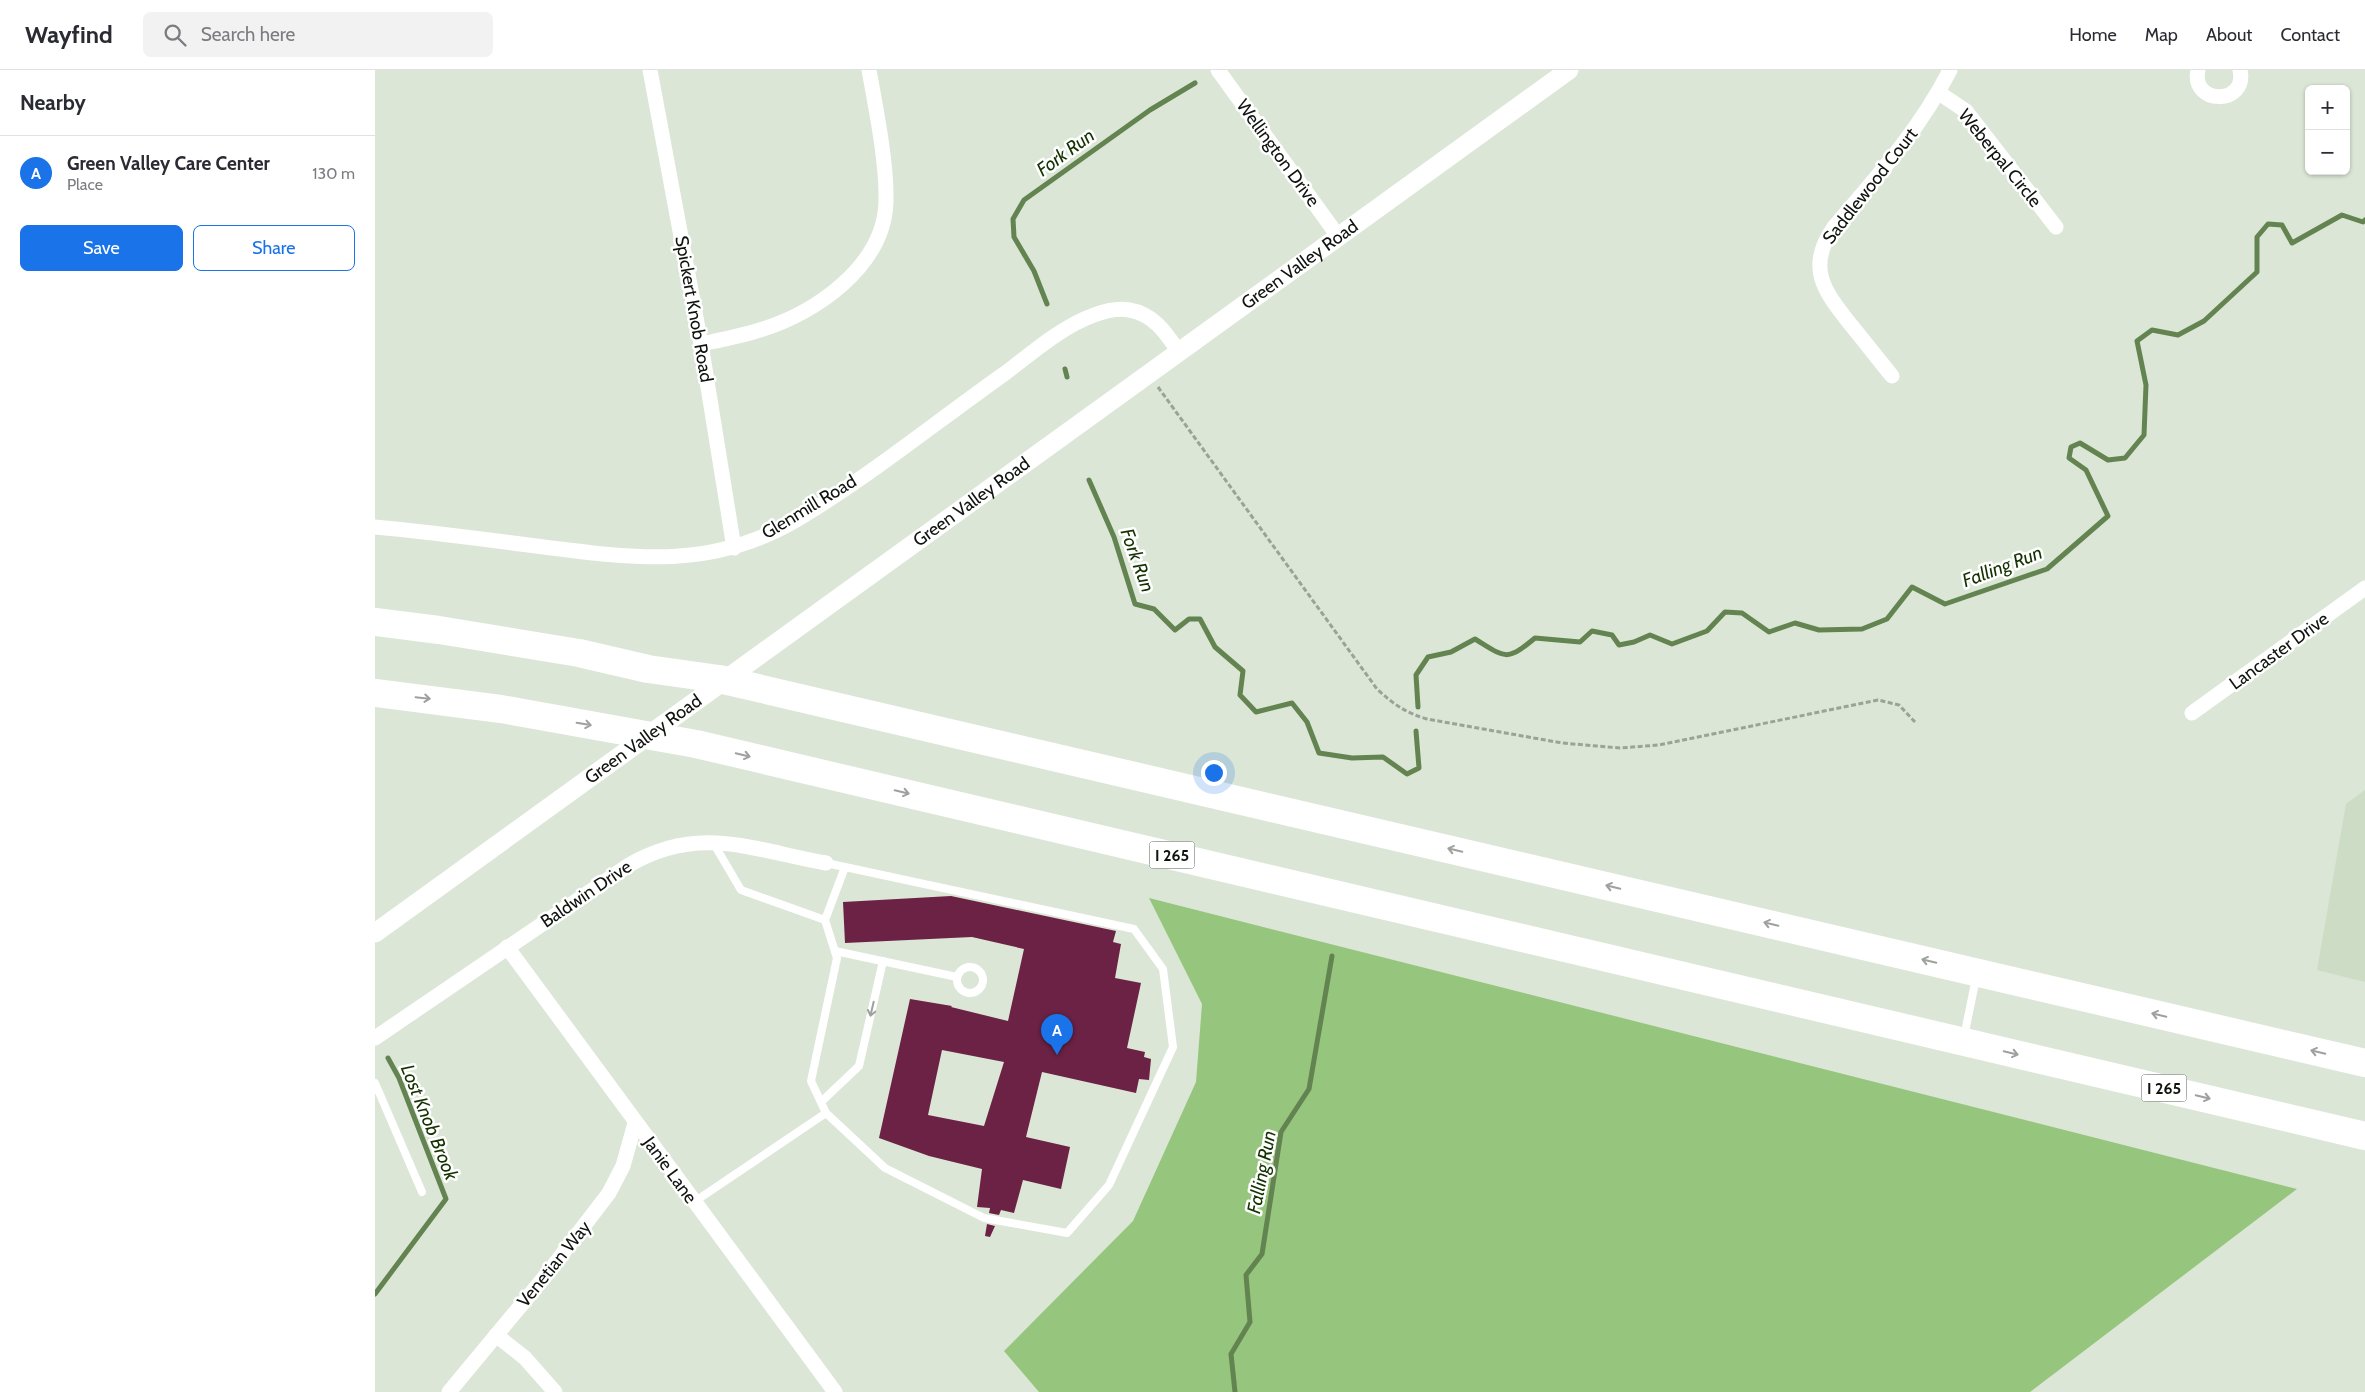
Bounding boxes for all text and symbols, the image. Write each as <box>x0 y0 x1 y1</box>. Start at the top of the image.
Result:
search box <box>143 12 493 57</box>
text: Wayfind <box>25 20 113 49</box>
icon: search <box>161 21 189 49</box>
text: Search here <box>201 23 295 46</box>
text: Home <box>2069 24 2117 46</box>
text: Map <box>2145 24 2178 46</box>
text: About <box>2206 24 2252 46</box>
text: Contact <box>2280 24 2340 46</box>
map controls <box>2305 85 2350 175</box>
button: + <box>2305 85 2350 130</box>
text: Nearby <box>20 90 86 115</box>
street label: Wellington Drive <box>1232 95 1324 211</box>
street label: Weberpal Circle <box>1954 104 2046 212</box>
water label: Fork Run <box>1032 124 1099 181</box>
street label: Saddlewood Court <box>1818 124 1922 248</box>
button: − <box>2305 130 2350 175</box>
text: Green Valley Care Center <box>67 152 270 175</box>
text: A <box>31 164 41 183</box>
text: 130 m <box>312 164 355 183</box>
text: Place <box>67 175 103 194</box>
street label: Green Valley Road <box>1237 215 1362 314</box>
button: Save <box>20 225 183 271</box>
button: Share <box>193 225 355 271</box>
street label: Spickert Knob Road <box>670 234 718 384</box>
street label: Green Valley Road <box>909 452 1034 551</box>
street label: Glenmill Road <box>758 470 860 544</box>
water label: Fork Run <box>1115 525 1160 595</box>
water label: Falling Run <box>1959 541 2045 592</box>
street label: Lancaster Drive <box>2225 608 2333 694</box>
street label: Green Valley Road <box>581 690 706 789</box>
one-way arrow <box>415 693 431 703</box>
one-way arrow <box>575 720 591 729</box>
one-way arrow <box>735 751 751 760</box>
your location <box>1201 760 1227 786</box>
one-way arrow <box>893 788 909 797</box>
road number: I 265 <box>1149 842 1195 868</box>
one-way arrow <box>1447 845 1463 854</box>
street label: Baldwin Drive <box>536 856 636 932</box>
one-way arrow <box>1605 882 1621 891</box>
one-way arrow <box>1764 919 1780 928</box>
one-way arrow <box>1922 956 1938 965</box>
one-way arrow <box>867 1000 876 1016</box>
one-way arrow <box>2152 1010 2168 1019</box>
pin: A <box>1041 1014 1073 1055</box>
one-way arrow <box>2310 1047 2326 1056</box>
one-way arrow <box>2002 1049 2018 1058</box>
water label: Lost Knob Brook <box>396 1061 464 1184</box>
road number: I 265 <box>2141 1074 2187 1102</box>
one-way arrow <box>2195 1093 2211 1102</box>
water label: Falling Run <box>1242 1129 1281 1215</box>
street label: Janie Lane <box>638 1132 702 1208</box>
street label: Venetian Way <box>513 1216 595 1312</box>

